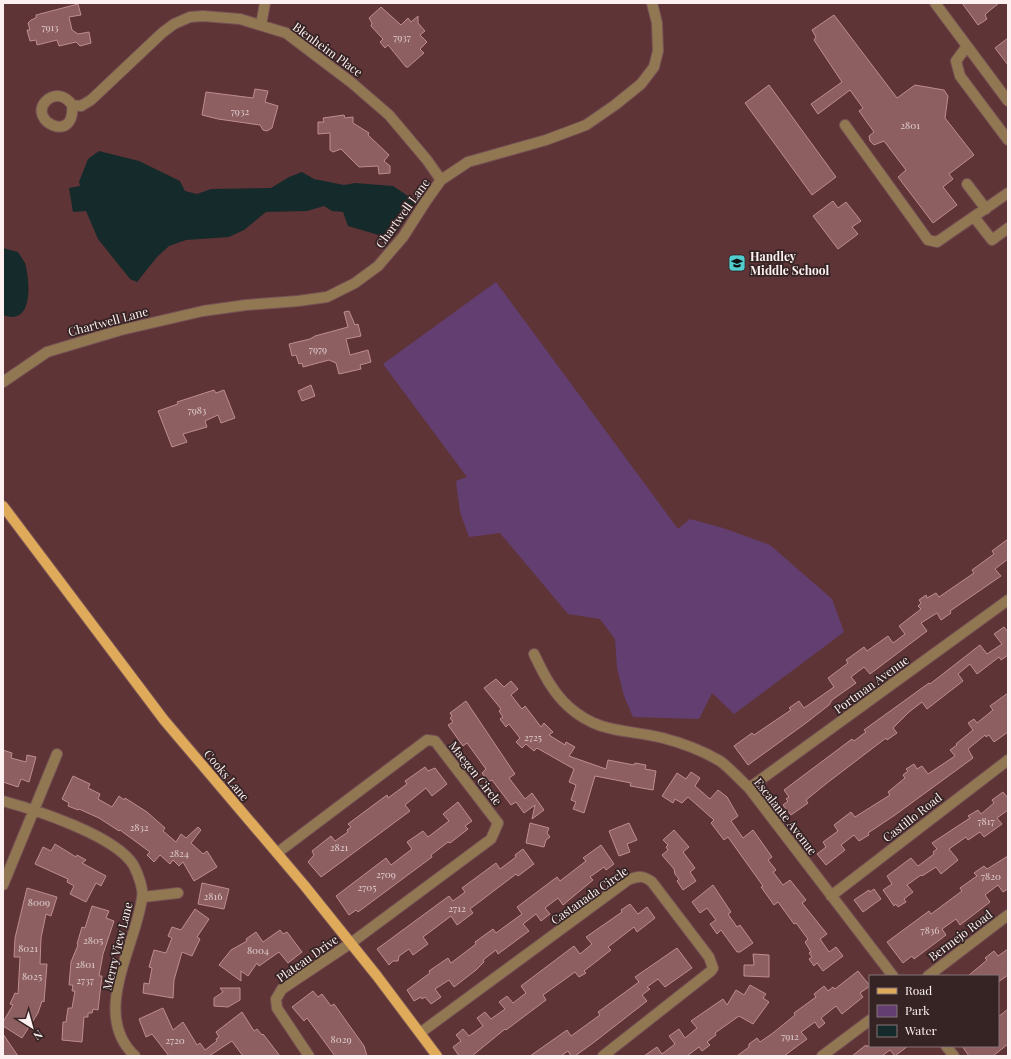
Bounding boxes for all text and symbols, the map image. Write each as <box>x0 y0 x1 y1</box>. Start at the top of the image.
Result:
street label: Blenheim Place <box>290 18 366 80</box>
house number: 7913 <box>41 20 59 34</box>
house number: 7937 <box>393 30 411 44</box>
house number: 7932 <box>231 104 249 118</box>
house number: 2801 <box>900 118 920 132</box>
street label: Chartwell Lane <box>371 175 433 251</box>
place label: Handley Middle School <box>750 248 829 278</box>
school or university icon: Handley Middle School <box>727 253 747 273</box>
street label: Chartwell Lane <box>66 303 150 339</box>
house number: 7979 <box>309 342 327 356</box>
house number: 7983 <box>188 403 207 417</box>
street label: Portman Avenue <box>830 651 912 717</box>
house number: 2725 <box>524 730 542 744</box>
street label: Maegen Circle <box>446 738 506 808</box>
street label: Cooks Lane <box>201 746 253 804</box>
street label: Escalante Avenue <box>751 774 821 858</box>
street label: Castillo Road <box>879 789 945 845</box>
house number: 7817 <box>977 814 995 828</box>
house number: 2832 <box>129 820 149 834</box>
house number: 2821 <box>330 840 349 854</box>
house number: 2824 <box>169 846 189 860</box>
street label: Castanada Circle <box>547 862 631 928</box>
house number: 2709 <box>376 867 396 881</box>
house number: 7820 <box>981 869 1001 883</box>
house number: 2705 <box>358 880 377 894</box>
house number: 2816 <box>204 889 222 903</box>
house number: 8009 <box>28 895 50 909</box>
street label: Merry View Lane <box>98 900 136 992</box>
house number: 2712 <box>448 901 466 915</box>
street label: Bermejo Road <box>925 906 995 964</box>
house number: 7836 <box>921 923 939 937</box>
street label: Plateau Drive <box>273 931 341 985</box>
house number: 2805 <box>83 933 103 947</box>
house number: 8021 <box>18 941 38 955</box>
house number: 8004 <box>247 943 269 957</box>
house number: 2801 <box>75 957 95 971</box>
house number: 8025 <box>22 969 42 983</box>
house number: 2737 <box>76 973 94 987</box>
legend <box>869 975 999 1047</box>
text: Road <box>905 982 932 998</box>
text: Park <box>905 1002 930 1018</box>
north arrow <box>12 1007 52 1047</box>
text: Water <box>904 1022 938 1038</box>
text: N <box>31 1027 46 1044</box>
house number: 7912 <box>781 1029 799 1043</box>
house number: 8029 <box>330 1032 352 1046</box>
house number: 2720 <box>165 1033 185 1047</box>

